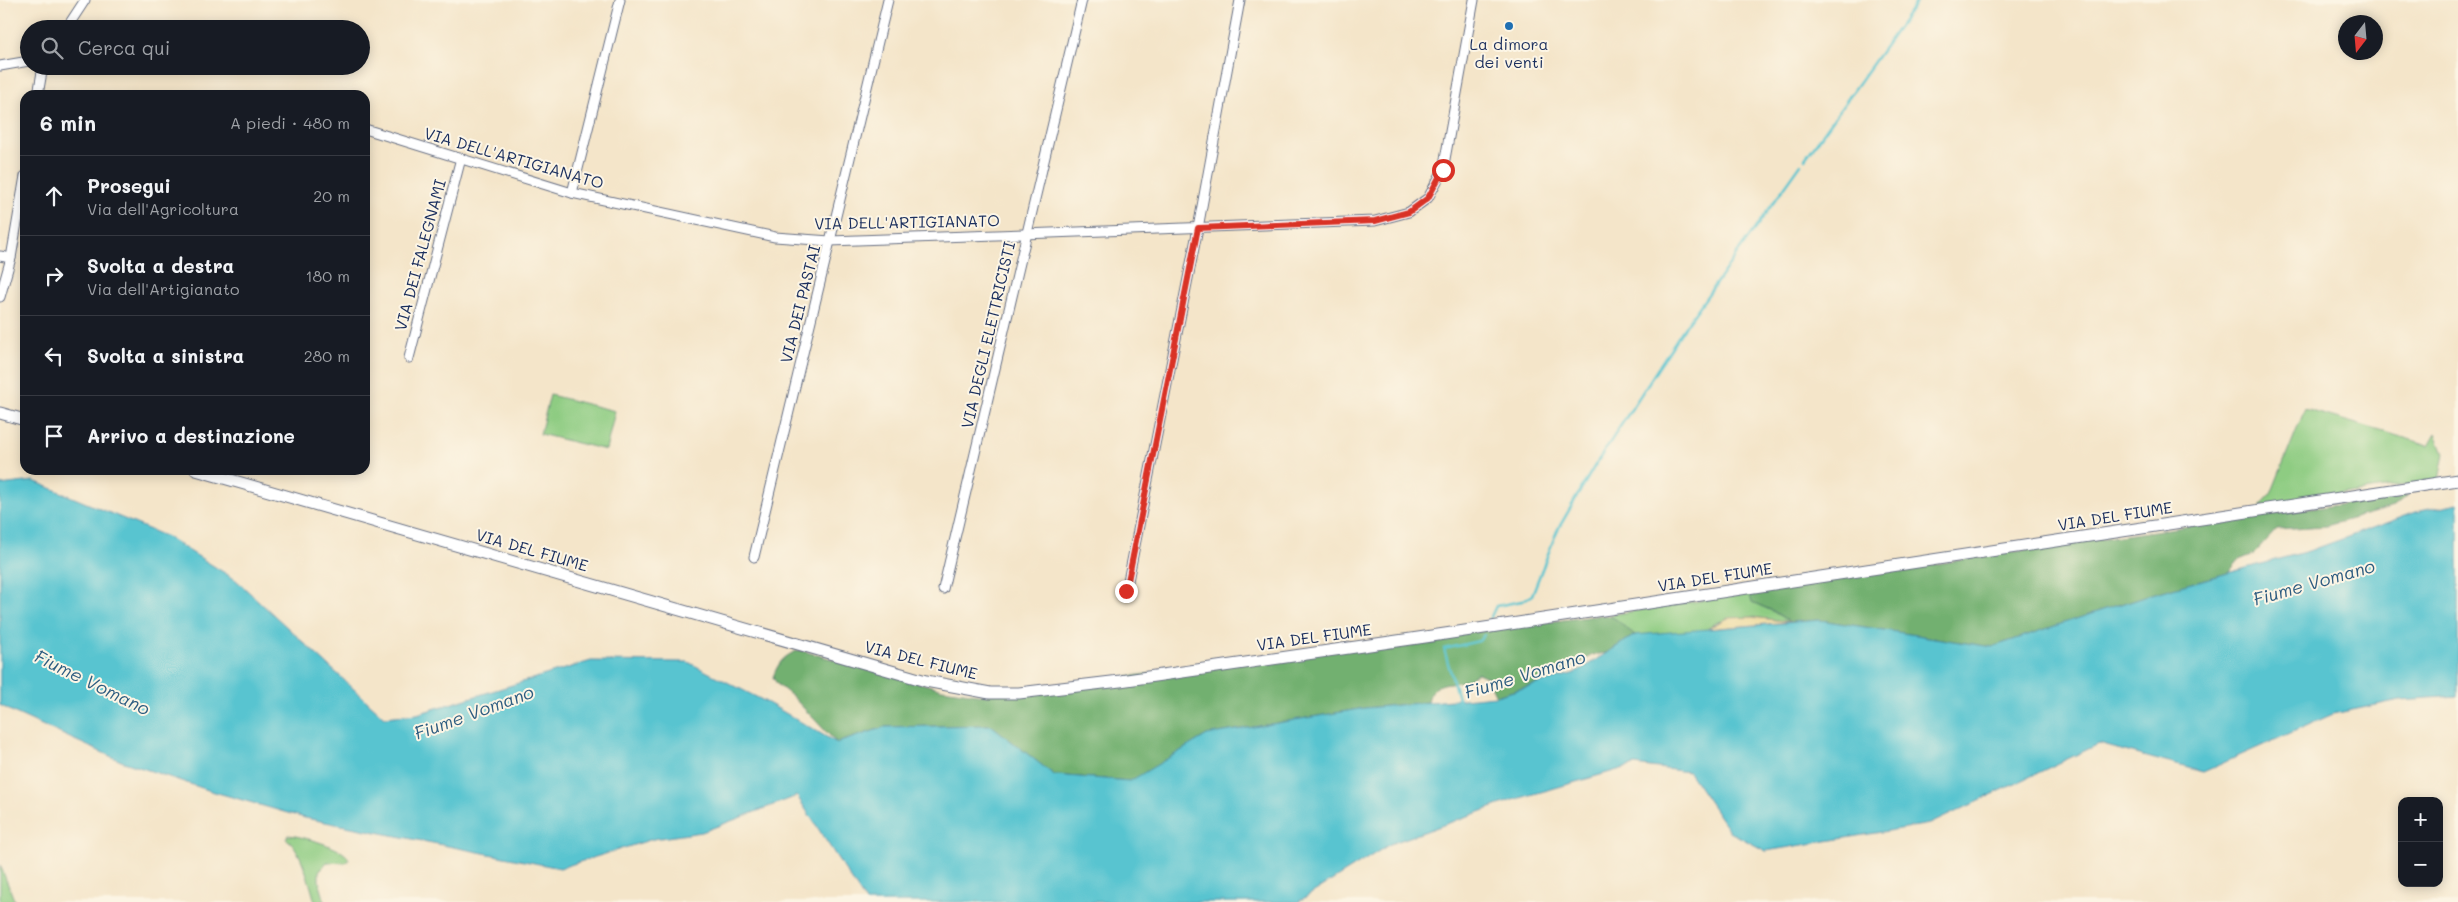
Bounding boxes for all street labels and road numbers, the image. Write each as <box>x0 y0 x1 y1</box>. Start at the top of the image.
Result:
street label: VIA DELL'ARTIGIANATO <box>422 122 606 193</box>
street label: VIA DEI FALEGNAMI <box>389 177 450 333</box>
street label: VIA DELL'ARTIGIANATO <box>814 209 1000 234</box>
street label: VIA DEGLI ELETTRICISTI <box>956 239 1019 430</box>
street label: VIA DEI PASTAI <box>775 242 824 365</box>
street label: VIA DEL FIUME <box>2056 496 2174 535</box>
street label: VIA DEL FIUME <box>474 523 591 576</box>
street label: VIA DEL FIUME <box>1656 557 1774 596</box>
street label: VIA DEL FIUME <box>1255 618 1373 655</box>
street label: VIA DEL FIUME <box>862 635 980 684</box>

